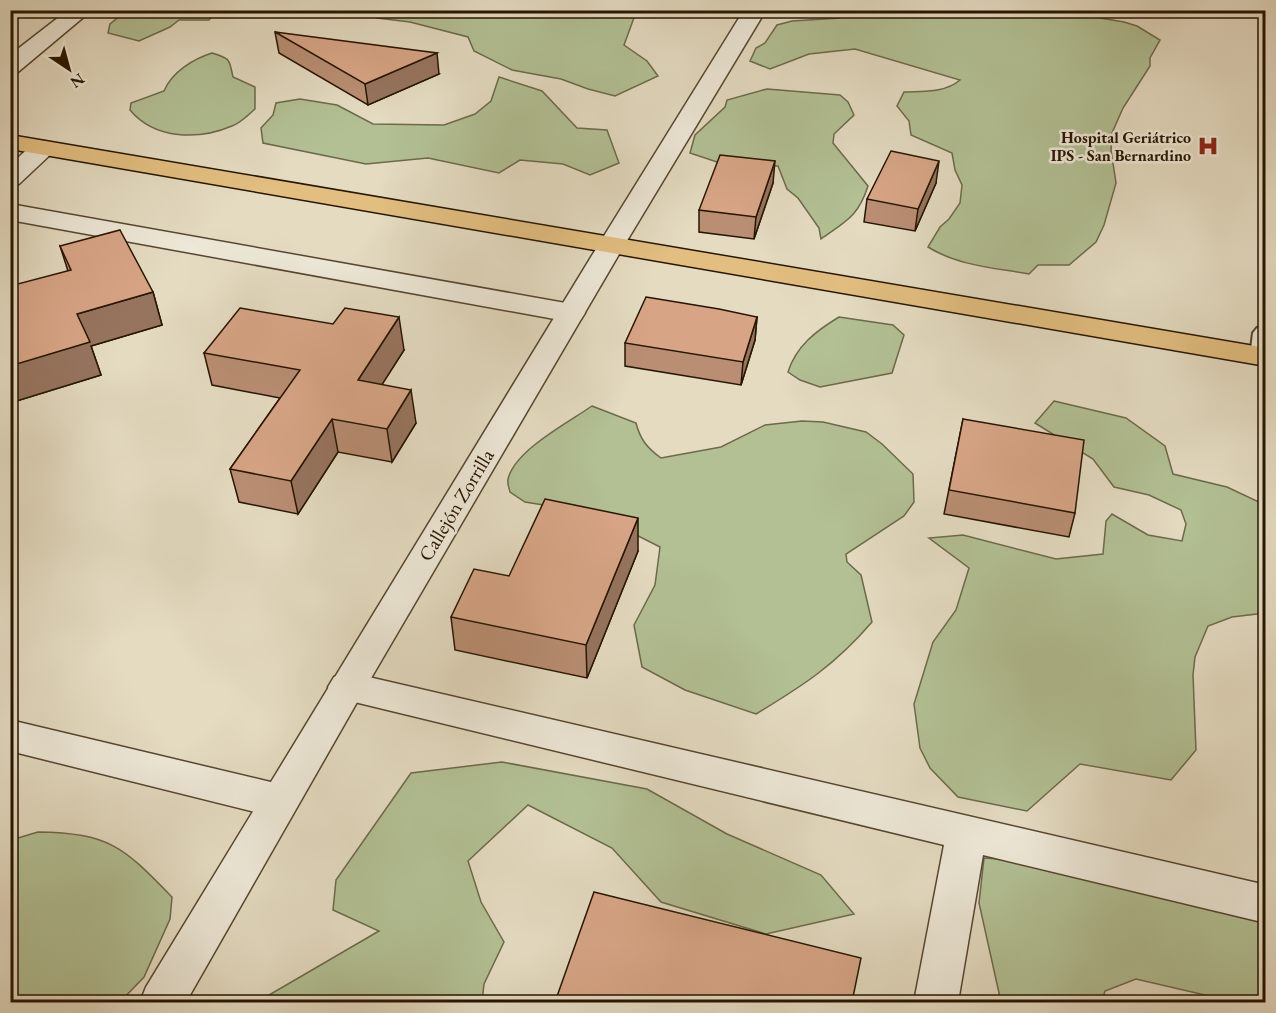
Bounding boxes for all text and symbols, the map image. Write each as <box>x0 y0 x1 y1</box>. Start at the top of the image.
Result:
north arrow <box>39 39 99 99</box>
text: N <box>66 68 89 93</box>
place label: Hospital Geriátrico IPS - San Bernardino <box>1051 127 1191 166</box>
hospital icon: Hospital Geriátrico IPS - San Bernardino <box>1196 134 1220 158</box>
street label: Callejón Zorrilla <box>412 444 500 566</box>

